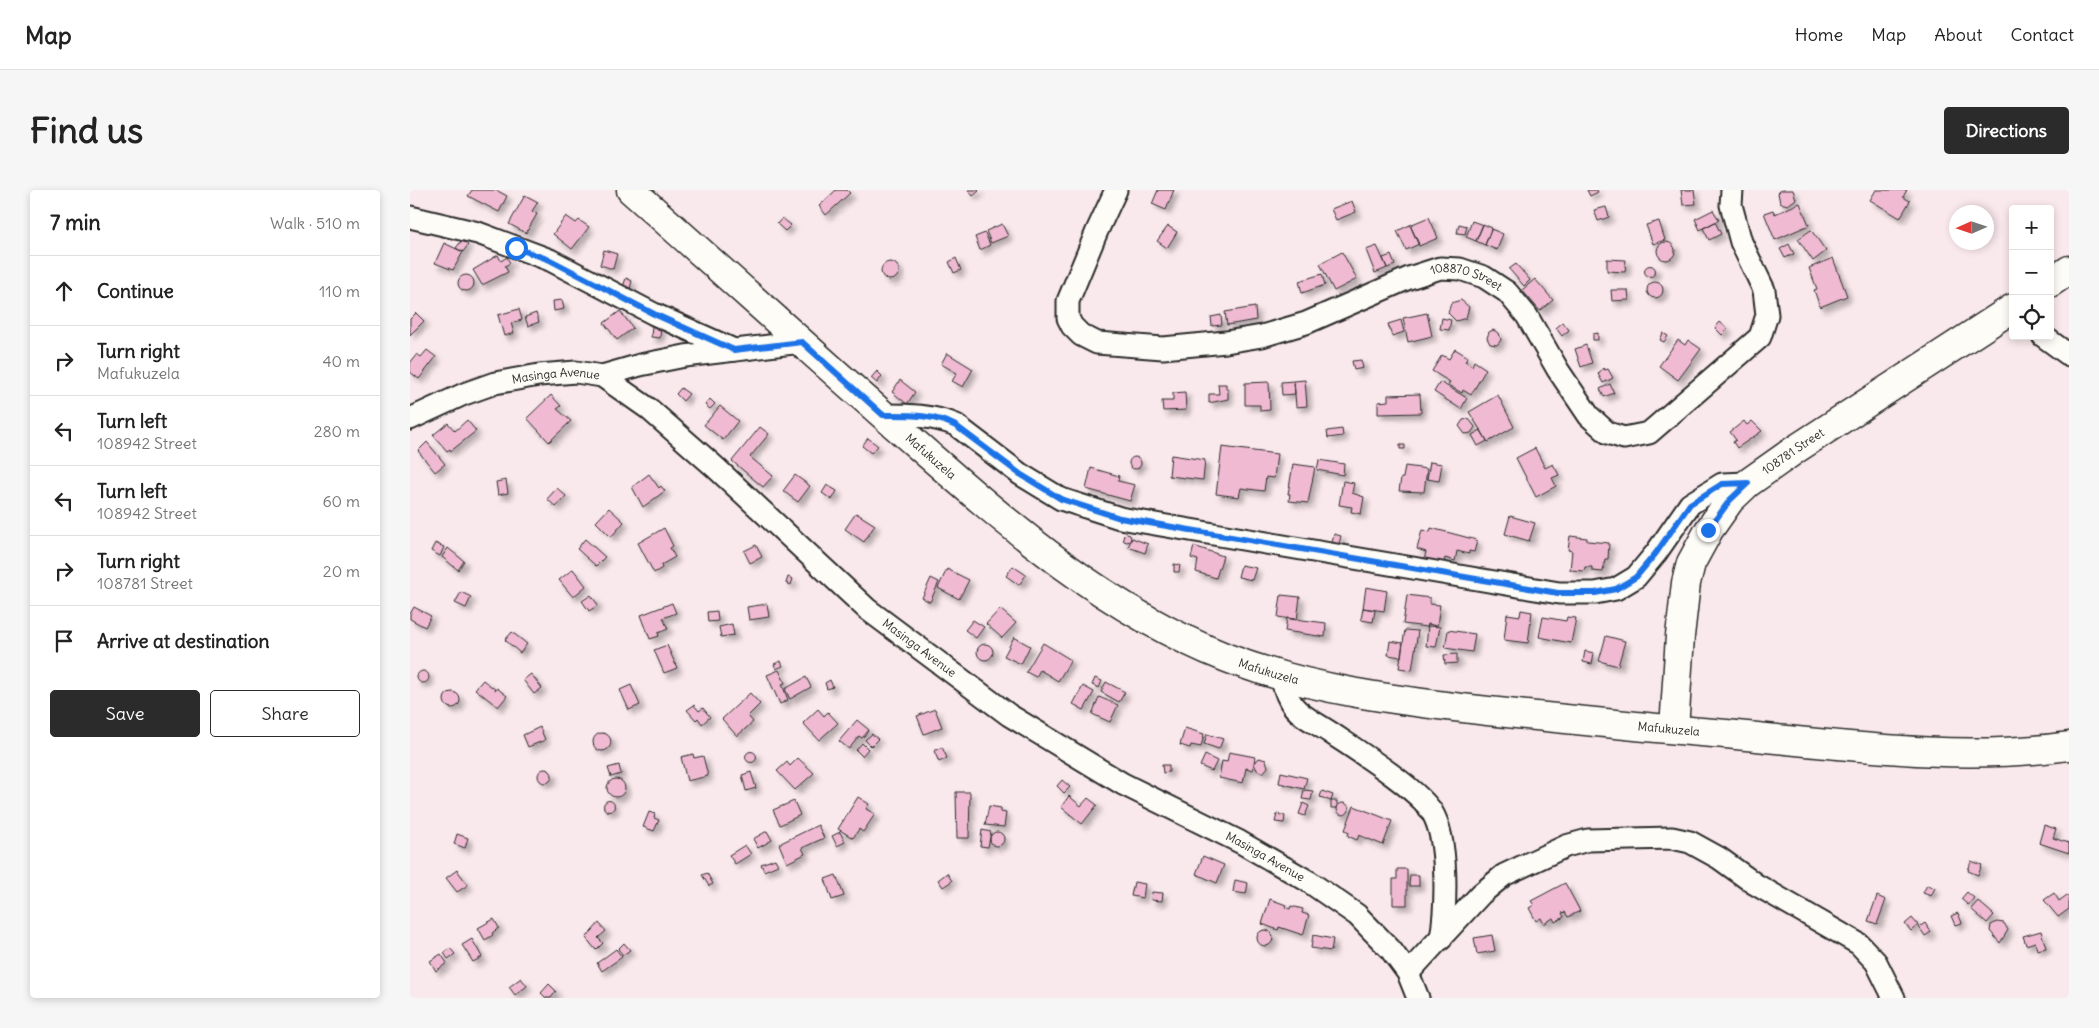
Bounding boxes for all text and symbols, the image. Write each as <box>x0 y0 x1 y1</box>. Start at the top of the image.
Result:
text: Map <box>25 20 72 50</box>
text: Home <box>1795 23 1843 46</box>
text: Map <box>1871 23 1906 46</box>
text: About <box>1934 23 1982 46</box>
text: Contact <box>2010 23 2074 46</box>
button: Directions <box>1944 107 2069 154</box>
text: Find us <box>30 108 143 152</box>
north arrow <box>1949 205 1994 250</box>
map controls <box>2009 205 2054 340</box>
button: + <box>2009 205 2054 250</box>
text: 7 min <box>50 209 101 236</box>
text: Walk · 510 m <box>270 213 360 233</box>
route start <box>505 237 528 260</box>
button: − <box>2009 250 2054 295</box>
street label: 108870 Street <box>1428 260 1505 294</box>
icon: ahead <box>50 277 78 305</box>
text: Continue <box>97 279 174 303</box>
text: 110 m <box>319 281 360 301</box>
button: locate <box>2009 295 2054 340</box>
text: Turn right <box>97 339 180 363</box>
icon: right <box>50 347 78 375</box>
text: 40 m <box>322 351 360 371</box>
text: Mafukuzela <box>97 363 180 383</box>
street label: Masinga Avenue <box>511 364 601 387</box>
text: Turn left <box>97 409 167 433</box>
icon: left <box>50 417 78 445</box>
text: 280 m <box>314 421 360 441</box>
street label: 108781 Street <box>1759 425 1827 478</box>
street label: Mafukuzela <box>903 430 959 482</box>
text: 108942 Street <box>97 433 197 453</box>
text: Turn left <box>97 479 167 503</box>
icon: left <box>50 487 78 515</box>
text: 60 m <box>322 491 360 511</box>
text: 108942 Street <box>97 503 197 523</box>
route end <box>1697 519 1720 542</box>
text: Turn right <box>97 549 180 573</box>
icon: right <box>50 557 78 585</box>
text: 20 m <box>323 561 360 581</box>
text: 108781 Street <box>97 573 193 593</box>
street label: Masinga Avenue <box>880 615 959 680</box>
icon: arrive <box>50 627 78 655</box>
text: Arrive at destination <box>97 629 270 653</box>
street label: Mafukuzela <box>1237 655 1300 687</box>
button: Save <box>50 690 200 737</box>
button: Share <box>210 690 360 737</box>
street label: Mafukuzela <box>1637 718 1700 739</box>
street label: Masinga Avenue <box>1223 828 1308 885</box>

